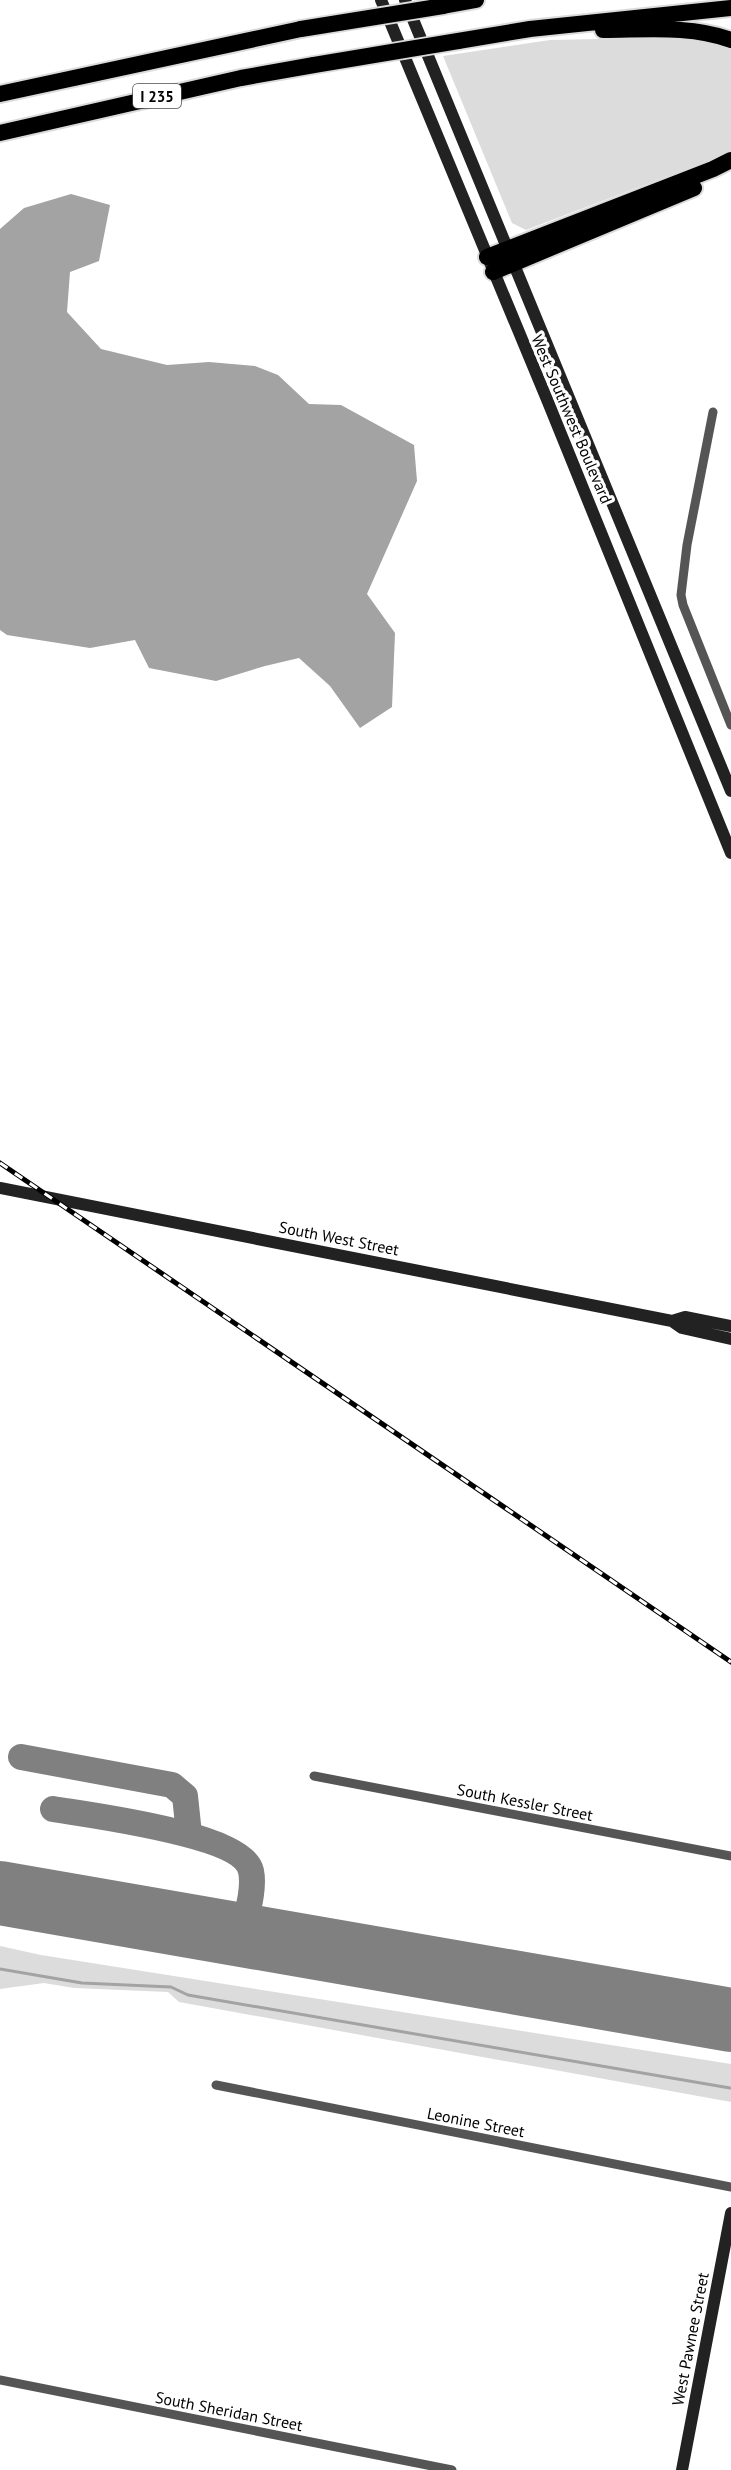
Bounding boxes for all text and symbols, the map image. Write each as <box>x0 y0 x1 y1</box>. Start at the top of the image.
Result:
road number: I 235 <box>133 84 181 108</box>
street label: West Southwest Boulevard <box>527 331 617 507</box>
street label: South West Street <box>277 1217 401 1260</box>
street label: South Kessler Street <box>455 1779 595 1825</box>
street label: Leonine Street <box>426 2103 527 2141</box>
street label: West Pawnee Street <box>667 2270 713 2407</box>
street label: South Sheridan Street <box>154 2387 305 2435</box>

